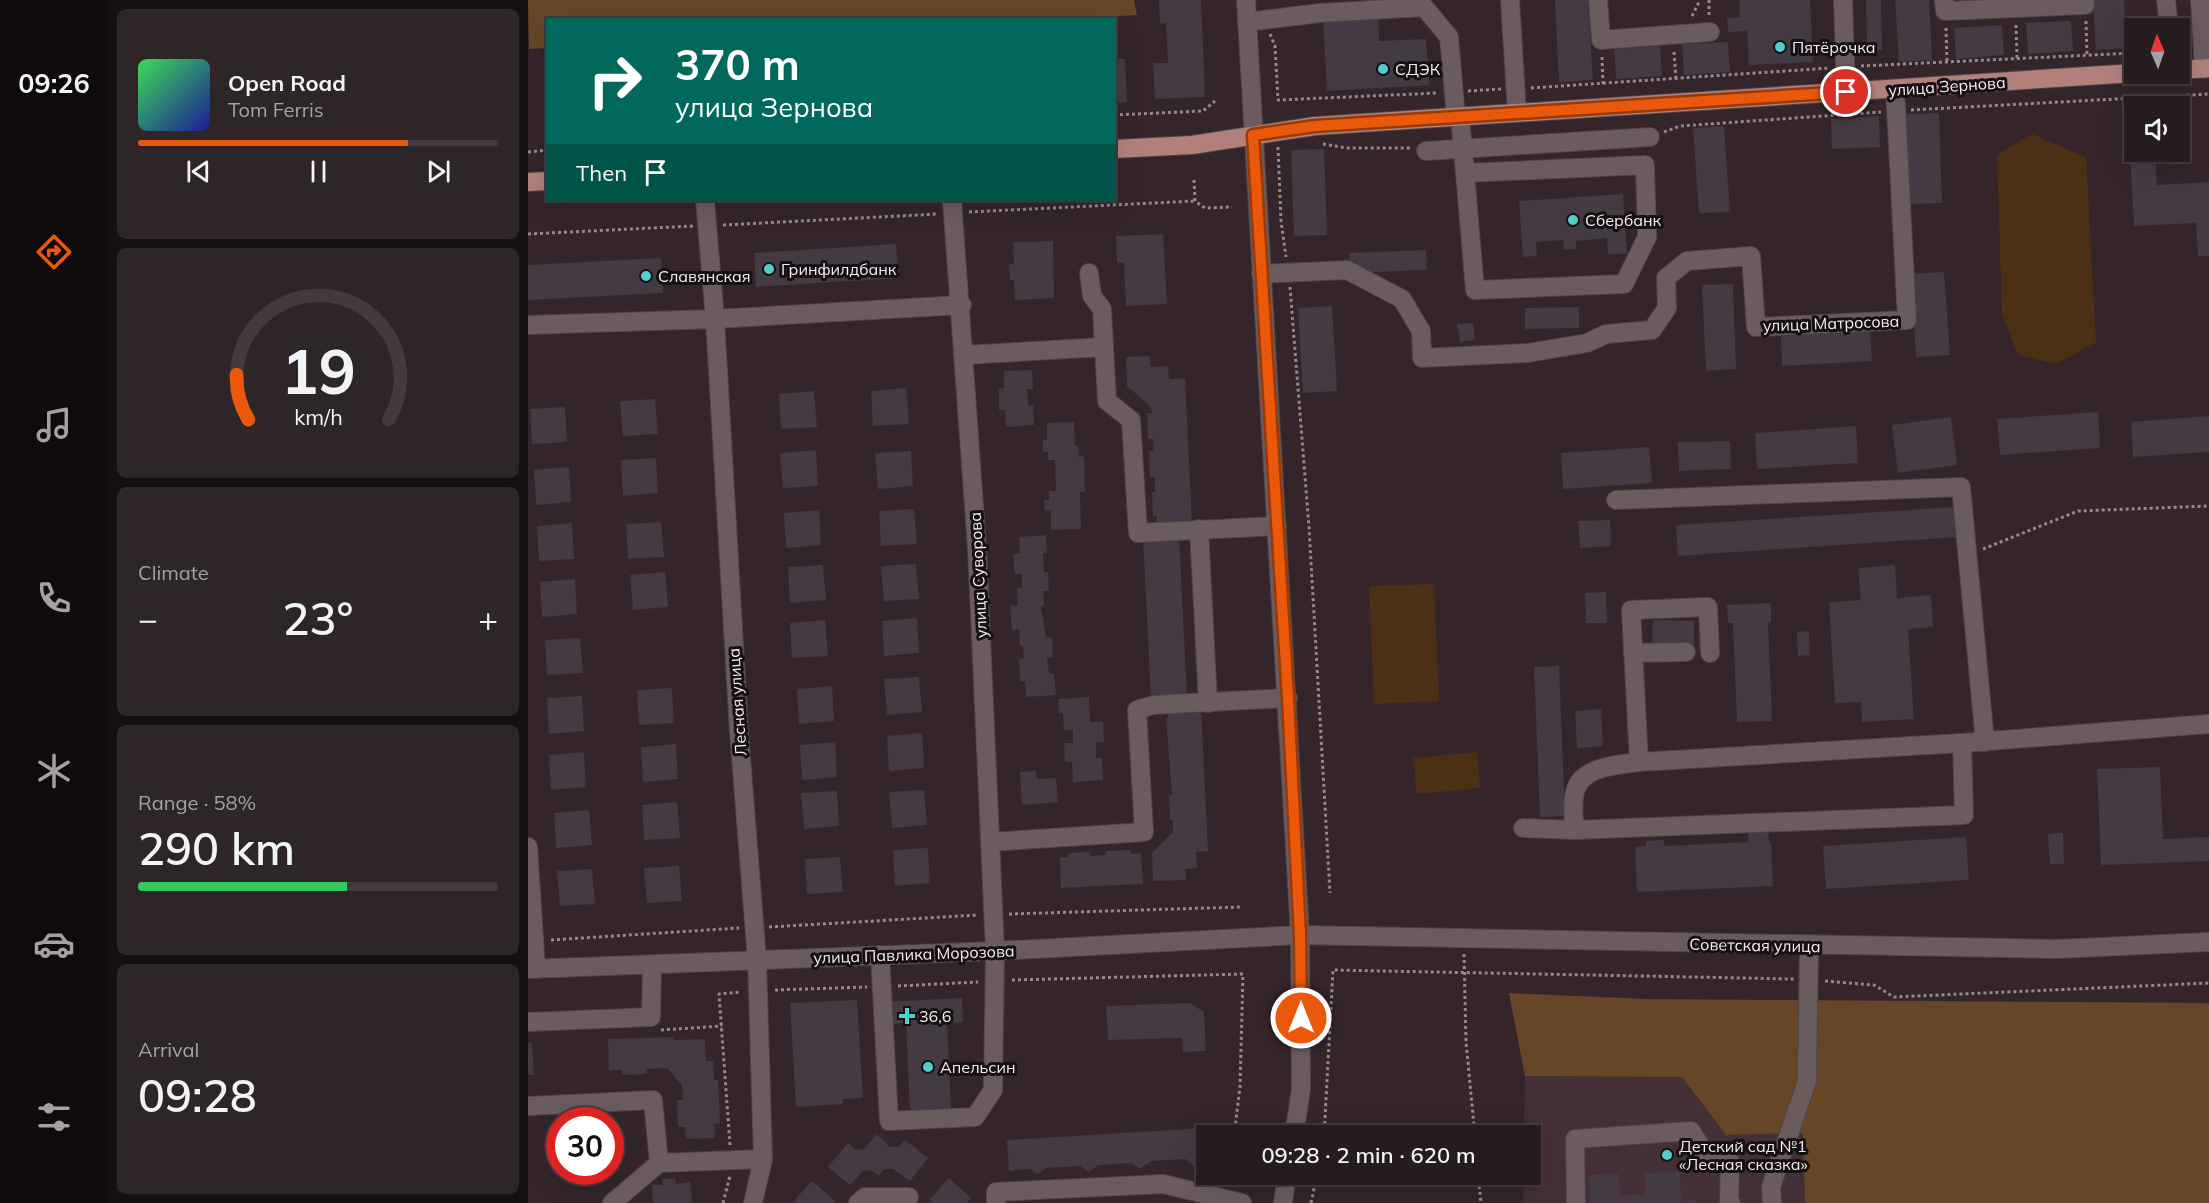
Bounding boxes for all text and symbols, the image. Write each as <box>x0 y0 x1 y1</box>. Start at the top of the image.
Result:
north arrow <box>2124 18 2190 84</box>
map controls <box>2124 18 2190 162</box>
place label: Пятёрочка <box>1792 37 1876 57</box>
text: 370 m <box>675 38 800 91</box>
marker: Пятёрочка <box>1773 40 1787 54</box>
icon: right <box>576 42 654 120</box>
place label: СДЭК <box>1395 59 1441 79</box>
marker: СДЭК <box>1376 62 1390 76</box>
text: 09:26 <box>18 66 90 100</box>
pin <box>1820 66 1871 117</box>
text: Open Road <box>228 69 346 97</box>
street label: улица Зернова <box>1888 72 2006 100</box>
icon: arrive <box>1829 75 1862 108</box>
text: улица Зернова <box>675 90 873 124</box>
button: sound <box>2124 96 2190 162</box>
text: Tom Ferris <box>228 97 324 122</box>
icon: previous <box>182 155 215 188</box>
icon: pause <box>302 155 335 188</box>
icon: next <box>422 155 455 188</box>
icon: arrive <box>639 156 672 189</box>
text: Then <box>576 159 627 187</box>
place label: Сбербанк <box>1585 210 1662 230</box>
marker: Сбербанк <box>1566 213 1580 227</box>
icon: directions <box>33 231 75 273</box>
place label: Гринфилдбанк <box>781 259 897 279</box>
marker: Гринфилдбанк <box>762 262 776 276</box>
place label: Славянская <box>658 266 751 286</box>
marker: Славянская <box>639 269 653 283</box>
street label: улица Матросова <box>1762 311 1900 335</box>
text: 19 <box>281 331 355 410</box>
text: km/h <box>294 403 342 430</box>
icon: music <box>33 404 75 446</box>
street label: улица Суворова <box>965 512 991 638</box>
text: Climate <box>138 560 209 585</box>
icon: phone <box>33 577 75 619</box>
text: 23° <box>283 590 353 646</box>
text: − <box>138 598 158 639</box>
text: + <box>478 598 498 639</box>
street label: Лесная улица <box>723 647 751 757</box>
icon: climate <box>33 750 75 792</box>
text: Range · 58% <box>138 790 256 815</box>
text: 290 km <box>138 820 295 876</box>
icon: car <box>33 923 75 965</box>
street label: Советская улица <box>1689 934 1821 956</box>
street label: улица Павлика Морозова <box>813 940 1015 968</box>
position arrow <box>1269 986 1333 1050</box>
place label: 36,6 <box>919 1006 951 1026</box>
marker: 36,6 <box>900 1009 914 1023</box>
text: Arrival <box>138 1037 199 1062</box>
place label: Апельсин <box>940 1057 1016 1077</box>
marker: Апельсин <box>921 1060 935 1074</box>
text: 09:28 <box>138 1067 257 1123</box>
icon: filters <box>33 1096 75 1138</box>
speed limit sign: 30 <box>546 1107 624 1185</box>
place label: Детский сад №1 «Лесная сказка» <box>1679 1136 1808 1174</box>
text: 09:28 · 2 min · 620 m <box>1261 1141 1476 1169</box>
marker: Детский сад №1 «Лесная сказка» <box>1660 1148 1674 1162</box>

